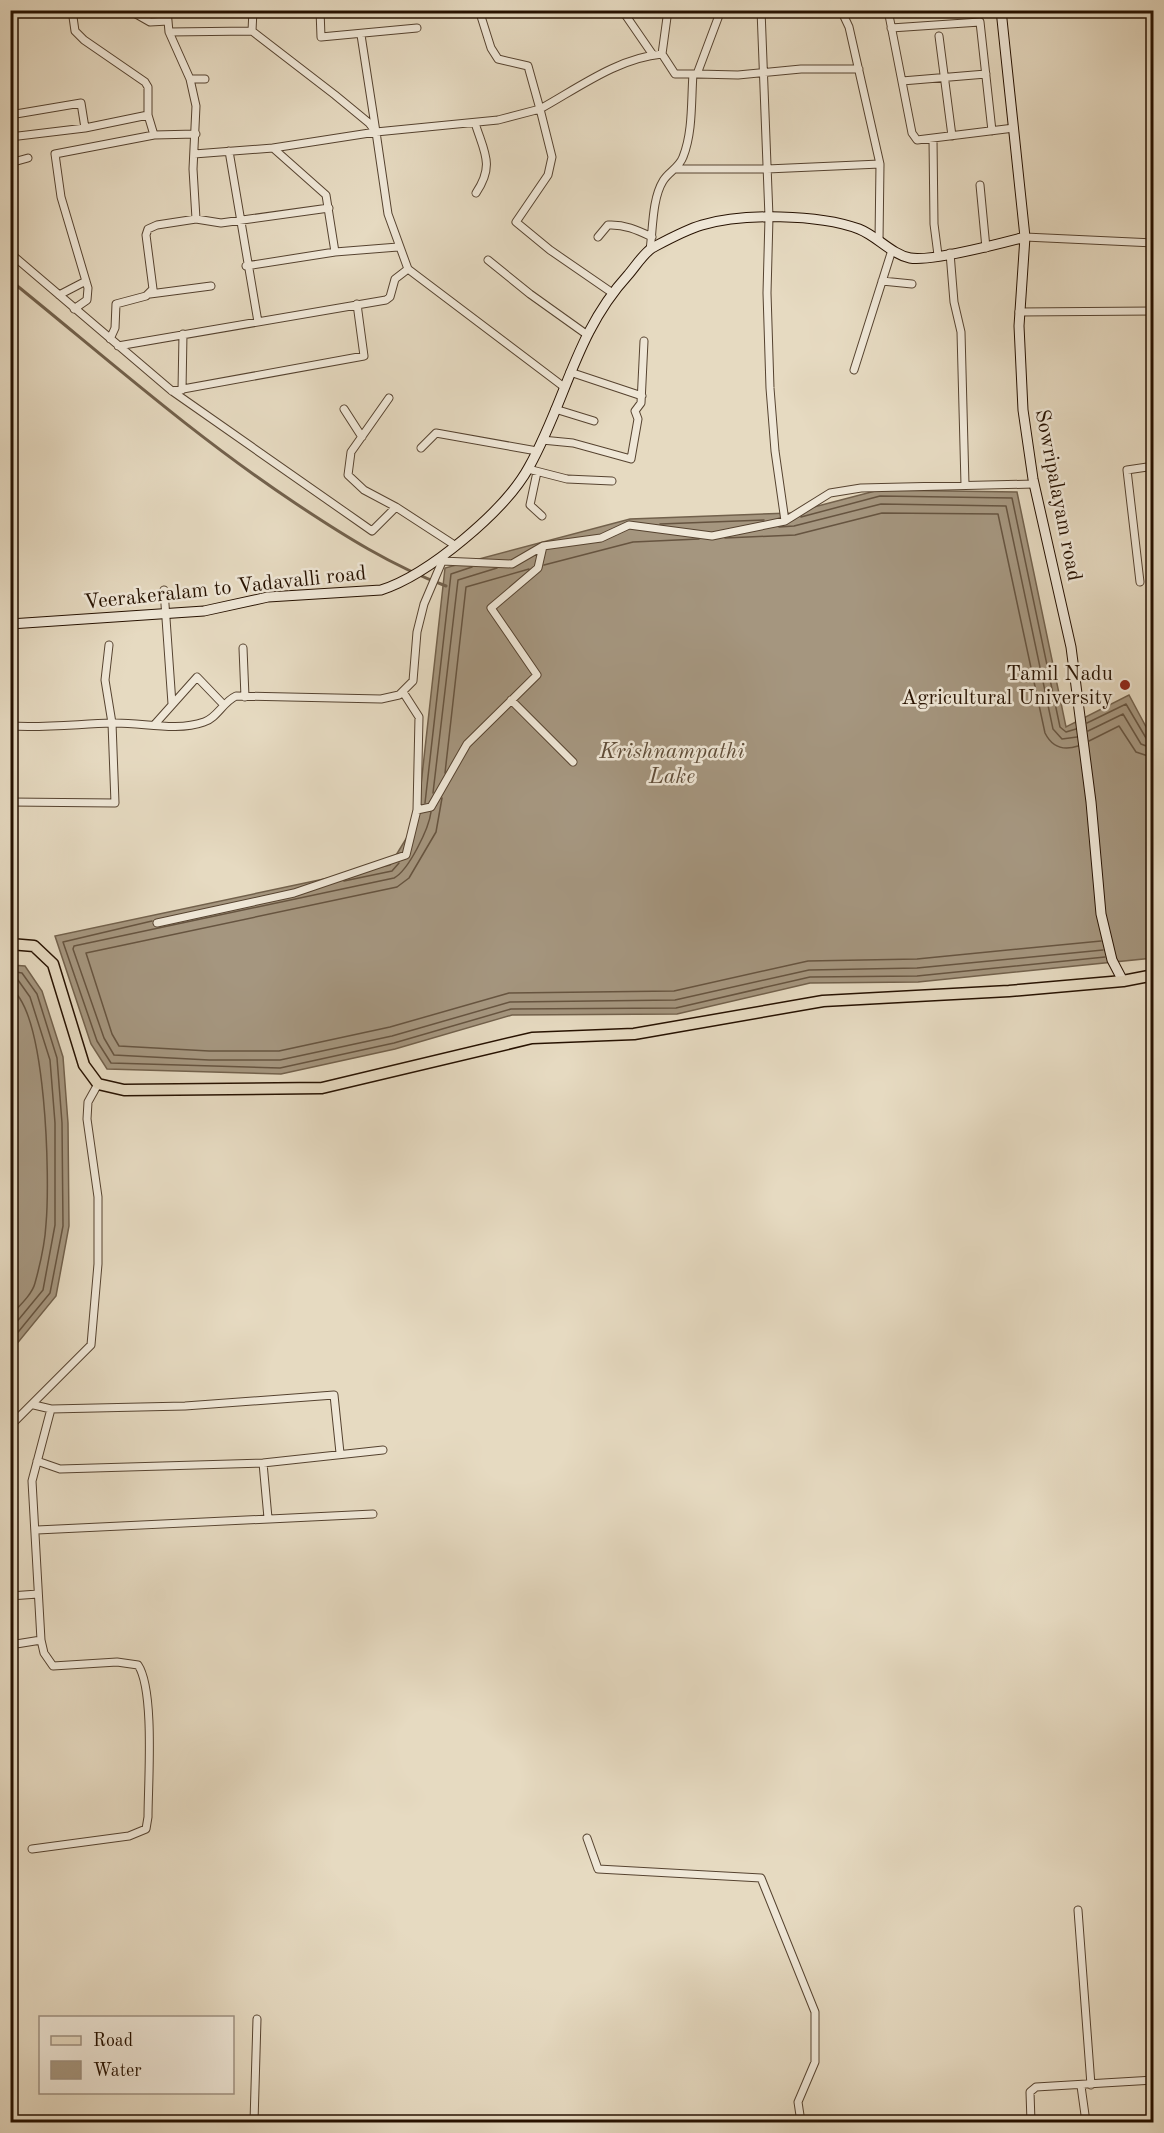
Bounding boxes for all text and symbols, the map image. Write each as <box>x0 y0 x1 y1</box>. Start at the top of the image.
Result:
street label: Sowripalayam road <box>1031 408 1084 583</box>
street label: Veerakeralam to Vadavalli road <box>83 563 367 614</box>
place label: Tamil Nadu Agricultural University <box>901 664 1113 709</box>
marker: Tamil Nadu Agricultural University <box>1118 678 1132 692</box>
water label: Krishnampathi Lake <box>598 741 745 788</box>
legend <box>39 2016 234 2094</box>
text: Road <box>93 2032 133 2050</box>
text: Water <box>93 2062 142 2080</box>

